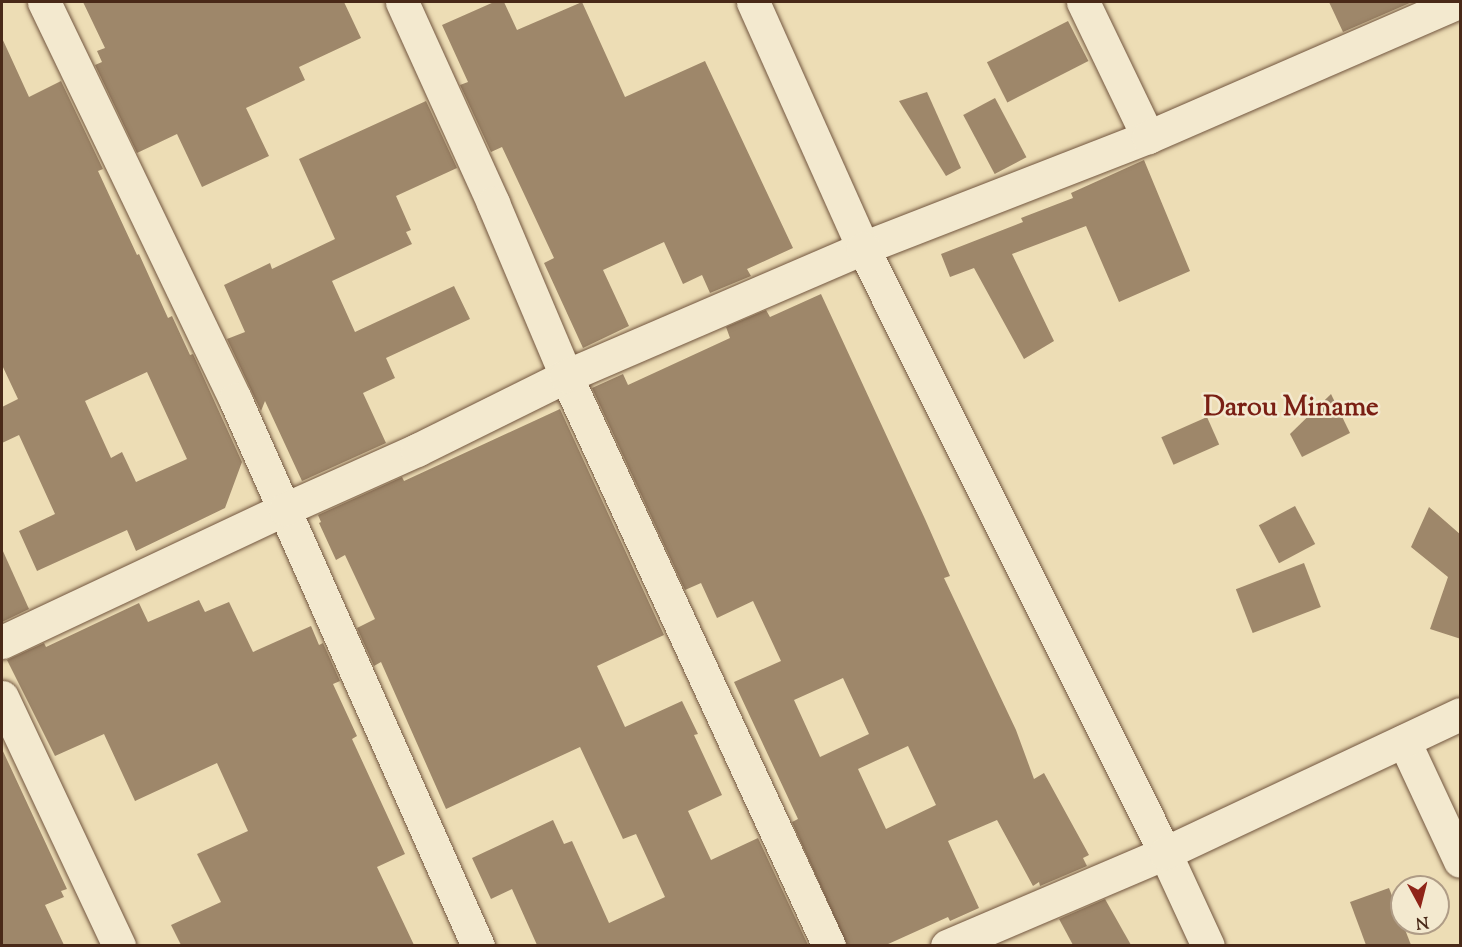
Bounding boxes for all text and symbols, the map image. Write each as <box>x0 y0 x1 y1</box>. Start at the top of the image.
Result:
district label: Darou Miname <box>1203 393 1379 425</box>
north arrow <box>1390 875 1450 935</box>
text: N <box>1414 909 1430 934</box>

